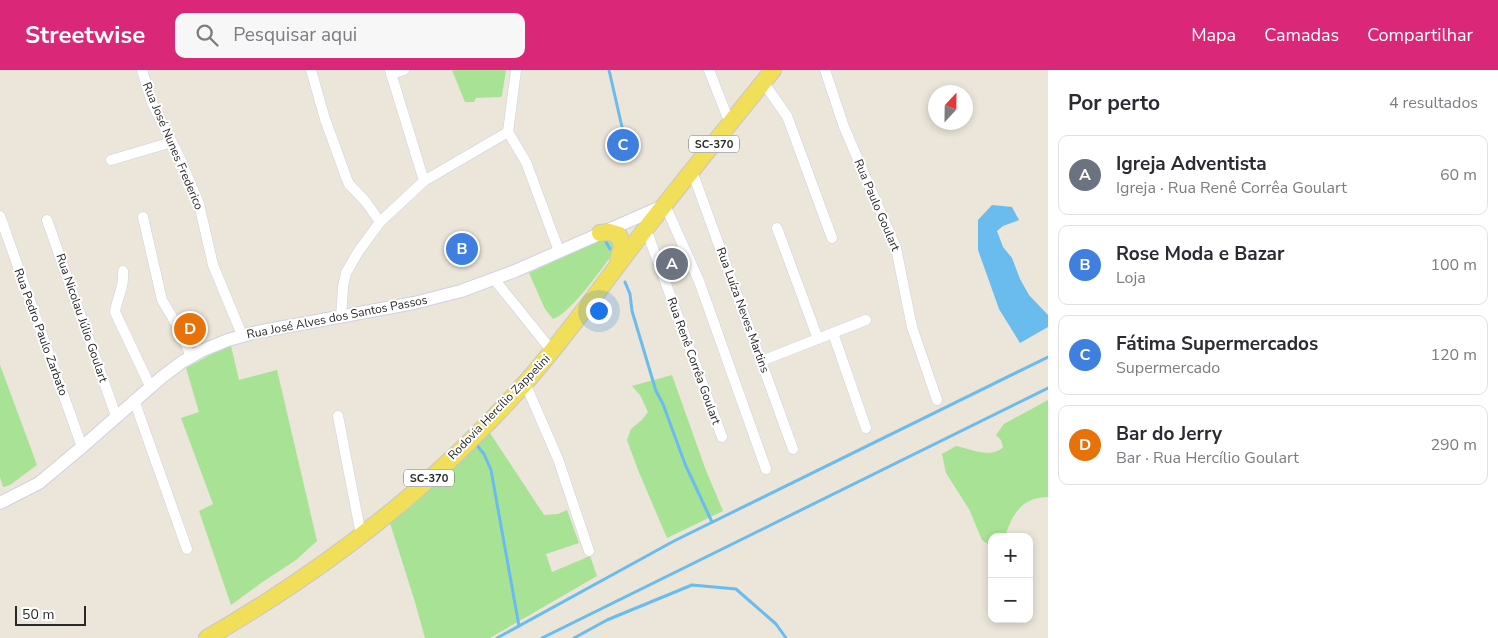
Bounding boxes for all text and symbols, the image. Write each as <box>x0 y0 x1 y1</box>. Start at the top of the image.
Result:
search box <box>175 13 525 58</box>
text: Streetwise <box>25 19 145 51</box>
icon: search <box>193 21 221 49</box>
text: Pesquisar aqui <box>233 22 357 48</box>
text: Mapa <box>1191 23 1236 47</box>
text: Camadas <box>1264 23 1339 47</box>
text: Compartilhar <box>1367 23 1473 47</box>
street label: Rua José Nunes Frederico <box>139 80 207 213</box>
north arrow <box>928 85 973 130</box>
text: Por perto <box>1068 89 1160 117</box>
text: 4 resultados <box>1389 92 1478 114</box>
pin: C <box>607 126 639 164</box>
road number: SC-370 <box>689 136 739 152</box>
text: Igreja Adventista <box>1116 151 1267 177</box>
street label: Rua Paulo Goulart <box>850 156 904 254</box>
text: A <box>1079 164 1091 186</box>
text: 60 m <box>1440 164 1477 186</box>
text: Igreja · Rua Renê Corrêa Goulart <box>1116 177 1347 199</box>
pin: B <box>446 230 478 268</box>
text: Rose Moda e Bazar <box>1116 241 1284 267</box>
pin: A <box>656 245 688 283</box>
street label: Rua Luíza Neves Martins <box>713 245 773 375</box>
street label: Rua Nicolau Júlio Goulart <box>52 251 112 385</box>
text: B <box>1079 254 1091 276</box>
text: 100 m <box>1430 254 1477 276</box>
street label: Rua Pedro Paulo Zarbato <box>11 266 72 398</box>
text: Loja <box>1116 267 1146 289</box>
street label: Rua José Alves dos Santos Passos <box>245 292 429 342</box>
street label: Rua Renê Corrêa Goulart <box>664 295 725 428</box>
your location <box>586 298 612 324</box>
pin: D <box>174 310 206 348</box>
text: Fátima Supermercados <box>1116 331 1318 357</box>
text: C <box>1080 344 1090 366</box>
text: 120 m <box>1430 344 1477 366</box>
street label: Rodovia Hercílio Zappelini <box>444 351 554 463</box>
text: Supermercado <box>1116 357 1220 379</box>
text: Bar do Jerry <box>1116 421 1222 447</box>
text: D <box>1079 434 1091 456</box>
text: 290 m <box>1430 434 1477 456</box>
text: Bar · Rua Hercílio Goulart <box>1116 447 1299 469</box>
road number: SC-370 <box>404 469 454 486</box>
map controls <box>988 533 1033 623</box>
button: + <box>988 533 1033 578</box>
button: − <box>988 578 1033 623</box>
scale bar <box>15 603 86 626</box>
text: 50 m <box>22 605 54 624</box>

